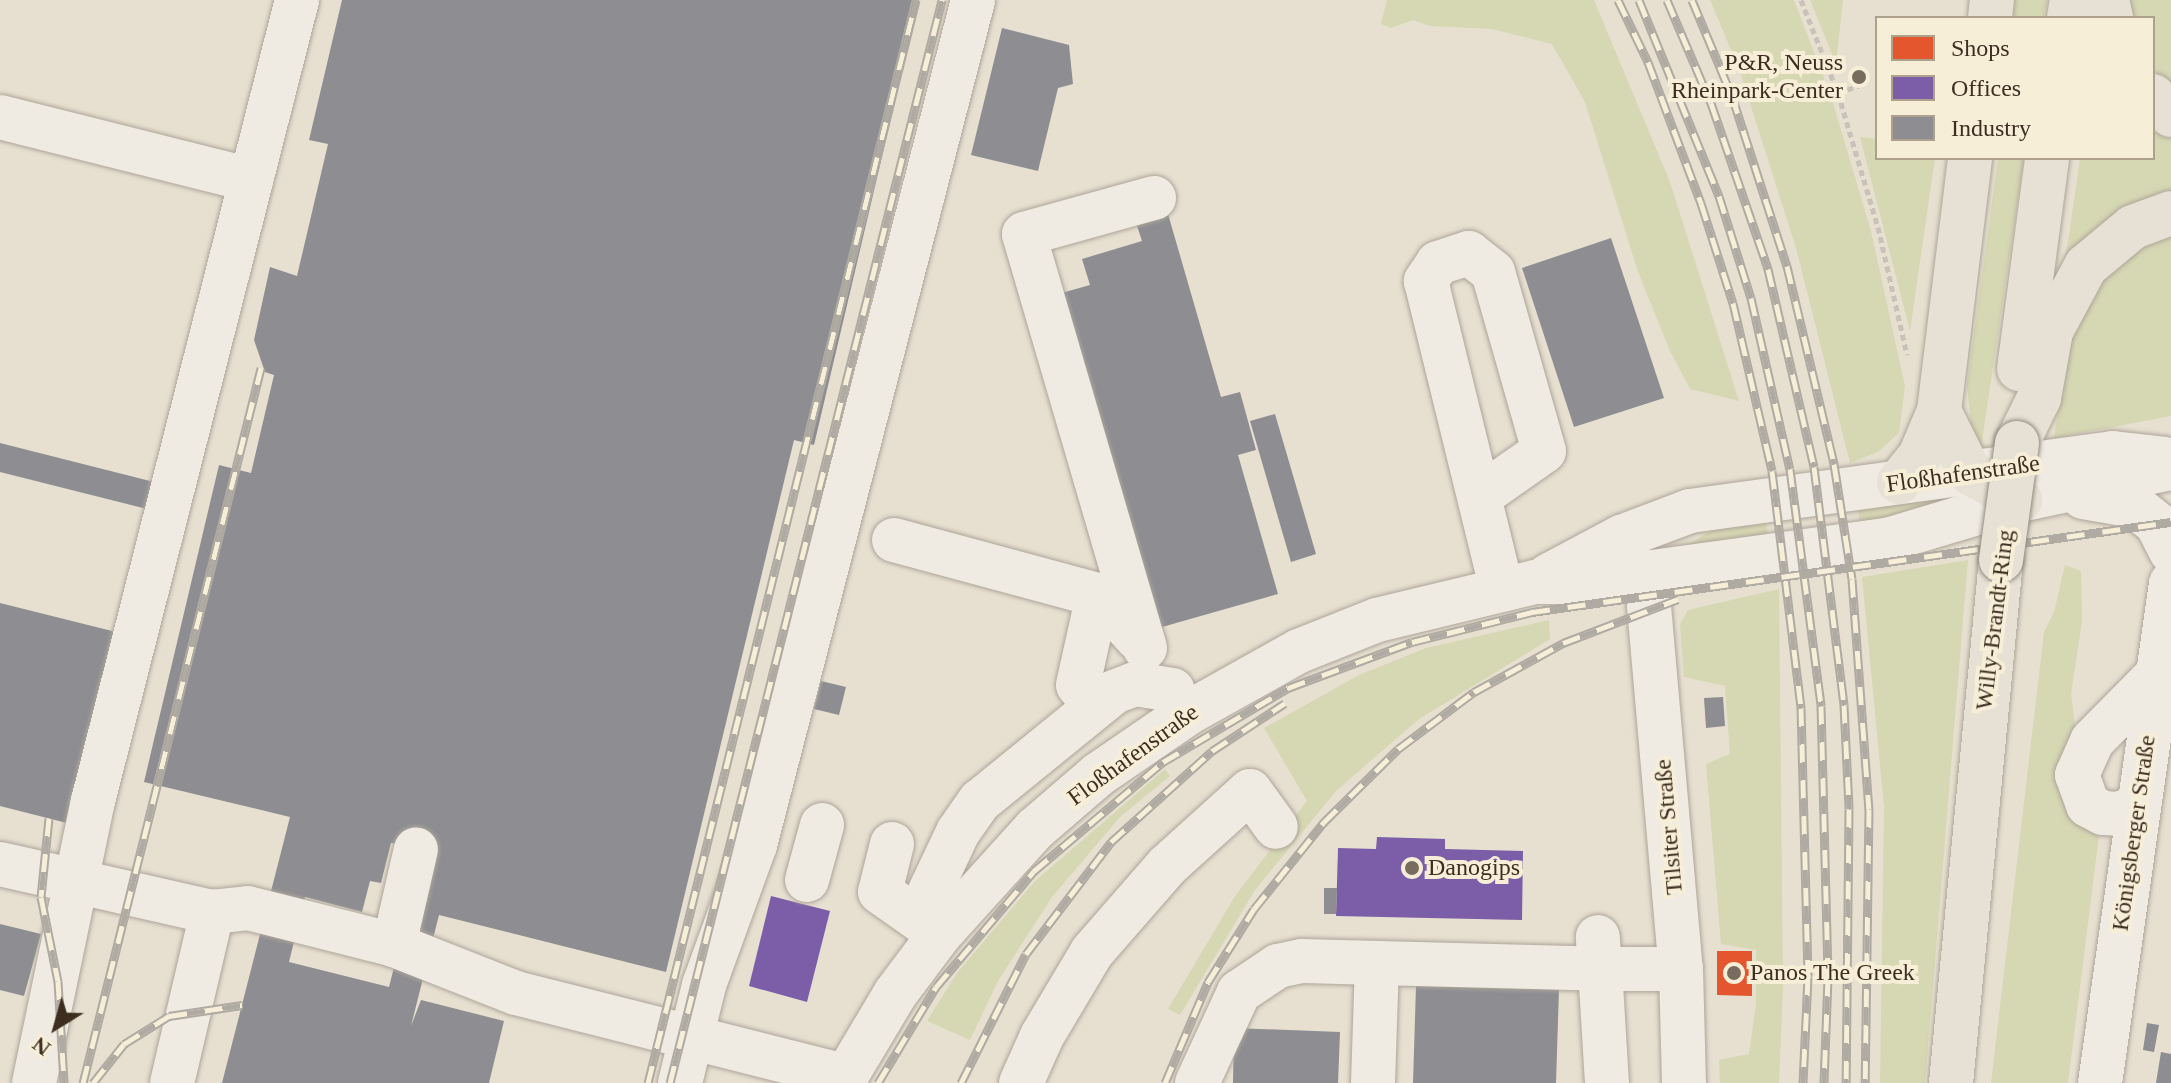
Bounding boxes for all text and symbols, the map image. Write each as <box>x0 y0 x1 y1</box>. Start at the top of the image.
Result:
legend <box>1875 16 2155 160</box>
text: Shops <box>1951 35 2010 61</box>
place label: P&R, Neuss Rheinpark-Center <box>1671 49 1843 105</box>
marker: P&R, Neuss Rheinpark-Center <box>1850 68 1868 86</box>
text: Offices <box>1951 75 2021 101</box>
text: Industry <box>1951 115 2031 141</box>
street label: Floßhafenstraße <box>1884 449 2042 499</box>
street label: Willy-Brandt-Ring <box>1970 528 2020 712</box>
street label: Floßhafenstraße <box>1062 698 1204 812</box>
street label: Königsberger Straße <box>2106 733 2162 933</box>
street label: Tilsiter Straße <box>1649 758 1689 896</box>
place label: Danogips <box>1428 854 1520 882</box>
marker: Danogips <box>1403 859 1421 877</box>
place label: Panos The Greek <box>1750 959 1915 987</box>
marker: Panos The Greek <box>1725 964 1743 982</box>
north arrow <box>16 987 96 1067</box>
text: N <box>27 1032 55 1061</box>

